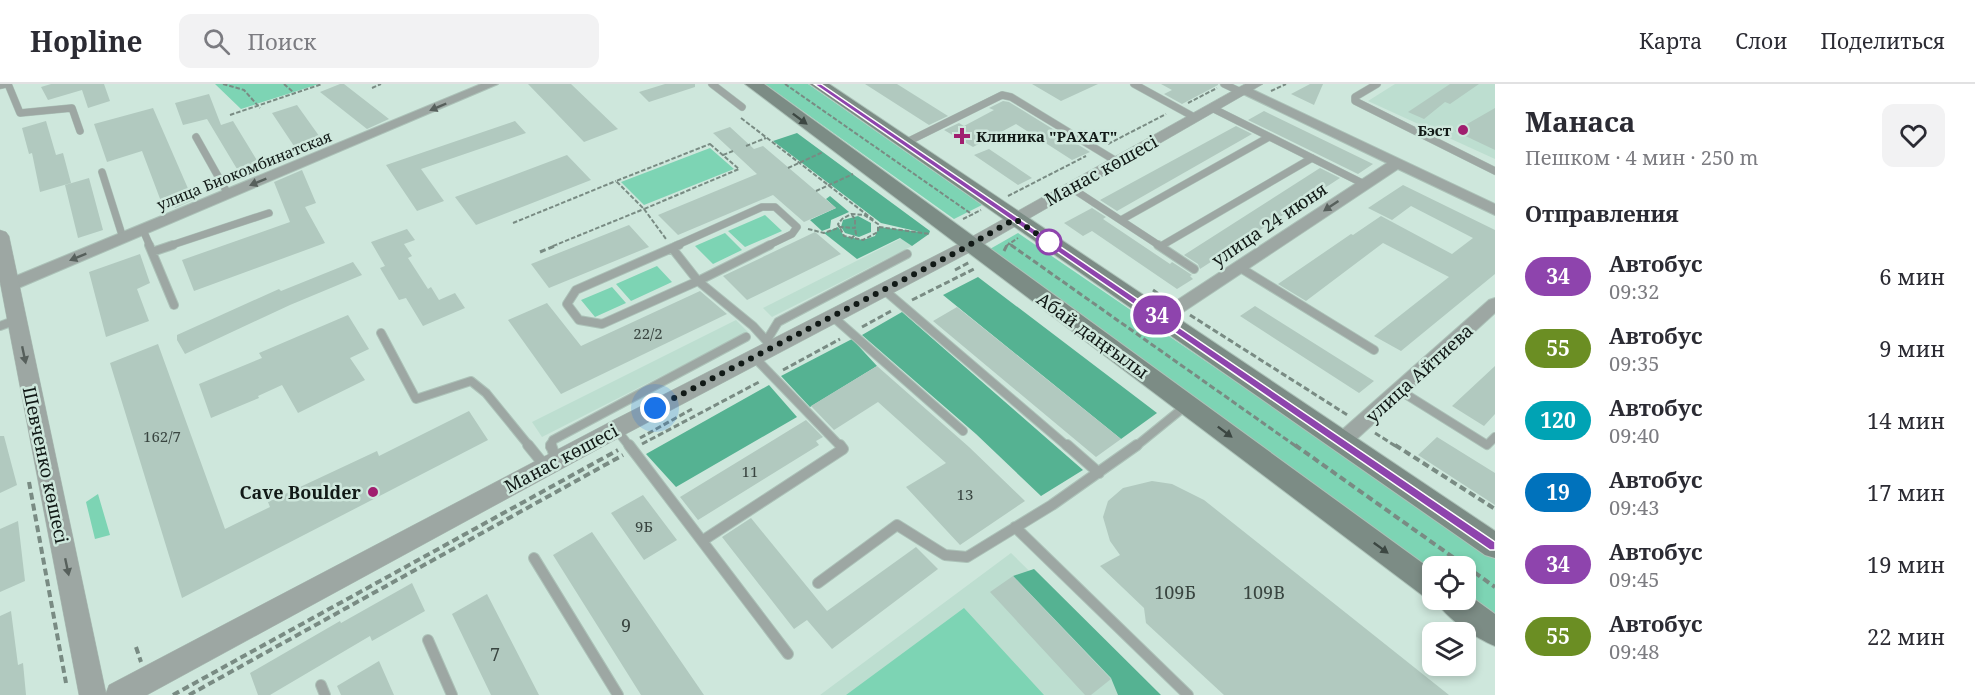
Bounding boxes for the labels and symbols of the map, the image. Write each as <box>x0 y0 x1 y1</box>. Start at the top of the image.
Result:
one-way arrow <box>428 102 446 112</box>
one-way arrow <box>792 113 808 125</box>
place label: Бэст <box>1417 120 1452 140</box>
marker: Бэст <box>1456 123 1470 137</box>
street label: улица Биокомбинатская <box>153 126 335 214</box>
place label: Клиника "РАХАТ" <box>976 126 1117 146</box>
marker: Клиника "РАХАТ" <box>953 127 971 145</box>
street label: Манас көшесі <box>1040 129 1162 211</box>
street label: улица 24 июня <box>1207 176 1331 272</box>
one-way arrow <box>249 178 267 187</box>
one-way arrow <box>1322 201 1339 212</box>
unlabelled marker <box>1036 229 1062 255</box>
one-way arrow <box>68 252 86 262</box>
street label: Абай даңғылы <box>1032 286 1154 384</box>
line badge: 34 <box>1130 296 1184 334</box>
street label: улица Айтиева <box>1360 318 1478 428</box>
house number: 22/2 <box>633 323 663 343</box>
one-way arrow <box>20 346 29 365</box>
street label: Шевченко көшесі <box>18 384 74 546</box>
your location <box>640 393 670 423</box>
street label: Манас көшесі <box>500 418 622 498</box>
house number: 162/7 <box>143 426 181 446</box>
one-way arrow <box>1217 426 1233 438</box>
house number: 11 <box>742 461 758 481</box>
place label: Cave Boulder <box>239 480 362 504</box>
house number: 13 <box>957 484 973 504</box>
marker: Cave Boulder <box>366 485 380 499</box>
house number: 9Б <box>635 516 653 536</box>
one-way arrow <box>1374 542 1389 554</box>
one-way arrow <box>63 557 72 576</box>
house number: 109Б <box>1154 580 1196 604</box>
house number: 109В <box>1243 580 1285 604</box>
house number: 9 <box>621 613 631 637</box>
house number: 7 <box>490 642 500 666</box>

